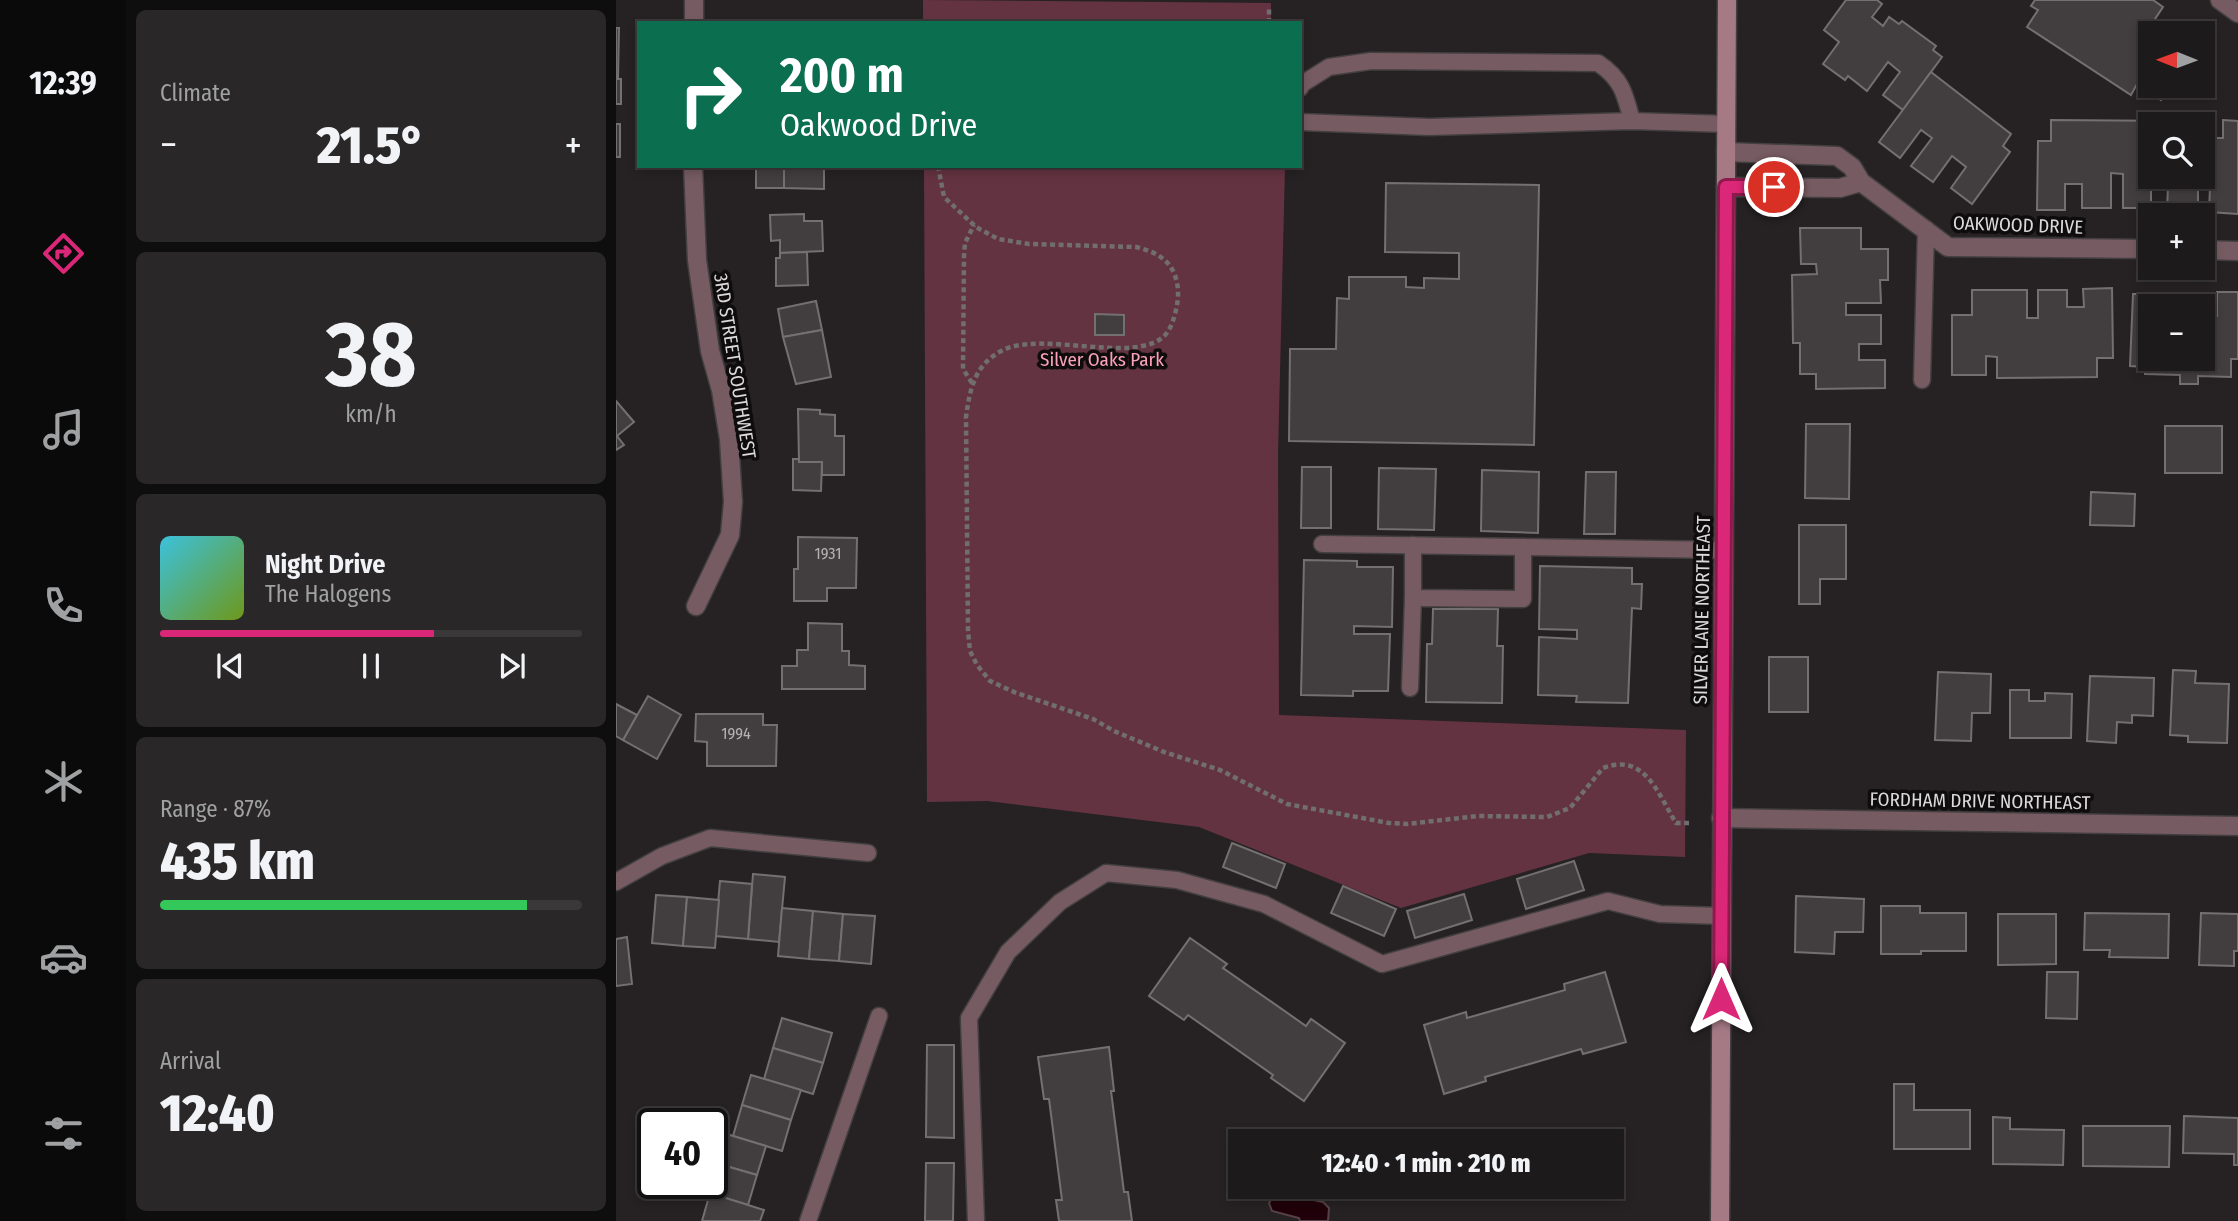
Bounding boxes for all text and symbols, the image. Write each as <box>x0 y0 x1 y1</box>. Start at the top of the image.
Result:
north arrow <box>2138 21 2216 98</box>
map controls <box>2138 21 2215 371</box>
text: 200 m <box>780 46 904 105</box>
icon: right <box>665 49 756 140</box>
text: 12:39 <box>29 64 97 102</box>
text: Climate <box>160 79 231 107</box>
text: Oakwood Drive <box>780 106 977 144</box>
button: search <box>2138 112 2215 189</box>
text: 21.5° <box>317 114 425 177</box>
text: − <box>160 122 177 168</box>
text: + <box>565 122 582 168</box>
pin <box>1744 157 1804 217</box>
icon: arrive <box>1755 168 1793 206</box>
button: + <box>2138 203 2215 280</box>
street label: OAKWOOD DRIVE <box>1952 211 2084 239</box>
icon: directions <box>39 229 88 278</box>
street label: 3RD STREET SOUTHWEST <box>709 272 761 460</box>
button: − <box>2138 294 2215 371</box>
text: 38 <box>325 300 417 409</box>
park label: Silver Oaks Park <box>1040 348 1164 371</box>
text: km/h <box>345 400 397 428</box>
icon: music <box>39 405 88 454</box>
street label: SILVER LANE NORTHEAST <box>1689 515 1715 705</box>
house number: 1931 <box>815 544 841 563</box>
text: Night Drive <box>265 549 385 580</box>
text: The Halogens <box>265 580 391 608</box>
icon: phone <box>39 581 88 630</box>
icon: previous <box>211 647 249 685</box>
icon: pause <box>352 647 390 685</box>
icon: next <box>493 647 531 685</box>
house number: 1994 <box>721 724 751 743</box>
icon: climate <box>39 757 88 806</box>
street label: FORDHAM DRIVE NORTHEAST <box>1869 788 2091 814</box>
text: Range · 87% <box>160 795 271 823</box>
text: 435 km <box>160 830 315 893</box>
icon: car <box>39 933 88 982</box>
position arrow <box>1684 962 1758 1036</box>
text: Arrival <box>160 1047 221 1075</box>
text: 12:40 <box>160 1082 275 1145</box>
speed limit sign: 40 <box>637 1108 728 1199</box>
icon: filters <box>39 1109 88 1158</box>
text: 12:40 · 1 min · 210 m <box>1321 1148 1531 1179</box>

